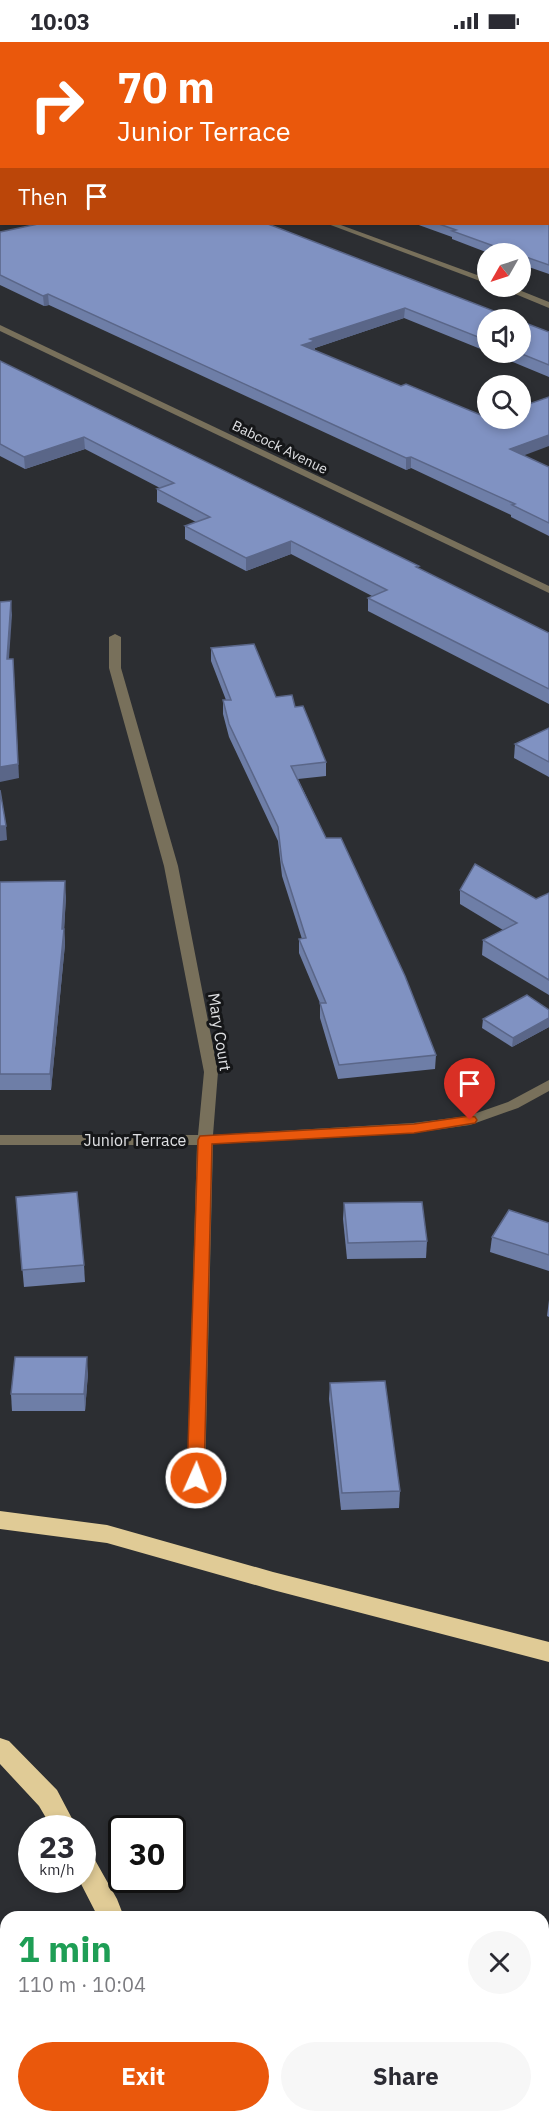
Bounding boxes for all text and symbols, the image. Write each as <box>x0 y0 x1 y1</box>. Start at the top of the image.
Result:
text: 10:03 <box>30 7 90 36</box>
text: 70 m <box>117 60 215 115</box>
icon: right <box>18 66 96 144</box>
text: Junior Terrace <box>117 113 290 148</box>
icon: arrive <box>80 180 113 213</box>
text: Then <box>18 182 68 211</box>
north arrow <box>477 243 531 297</box>
map controls <box>477 243 531 429</box>
button: sound <box>477 309 531 363</box>
button: search <box>477 375 531 429</box>
street label: Babcock Avenue <box>229 416 331 478</box>
street label: Mary Court <box>204 991 236 1073</box>
pin <box>444 1058 495 1120</box>
icon: arrive <box>453 1067 486 1100</box>
street label: Junior Terrace <box>84 1130 187 1150</box>
position arrow <box>164 1446 228 1510</box>
speed limit sign: 30 <box>108 1815 186 1893</box>
text: 23 <box>39 1827 75 1866</box>
text: km/h <box>39 1860 75 1879</box>
text: 1 min <box>18 1925 112 1972</box>
button: close <box>468 1931 531 1994</box>
text: 110 m · 10:04 <box>18 1971 146 1998</box>
button: Exit <box>18 2042 269 2111</box>
button: Share <box>281 2042 531 2111</box>

